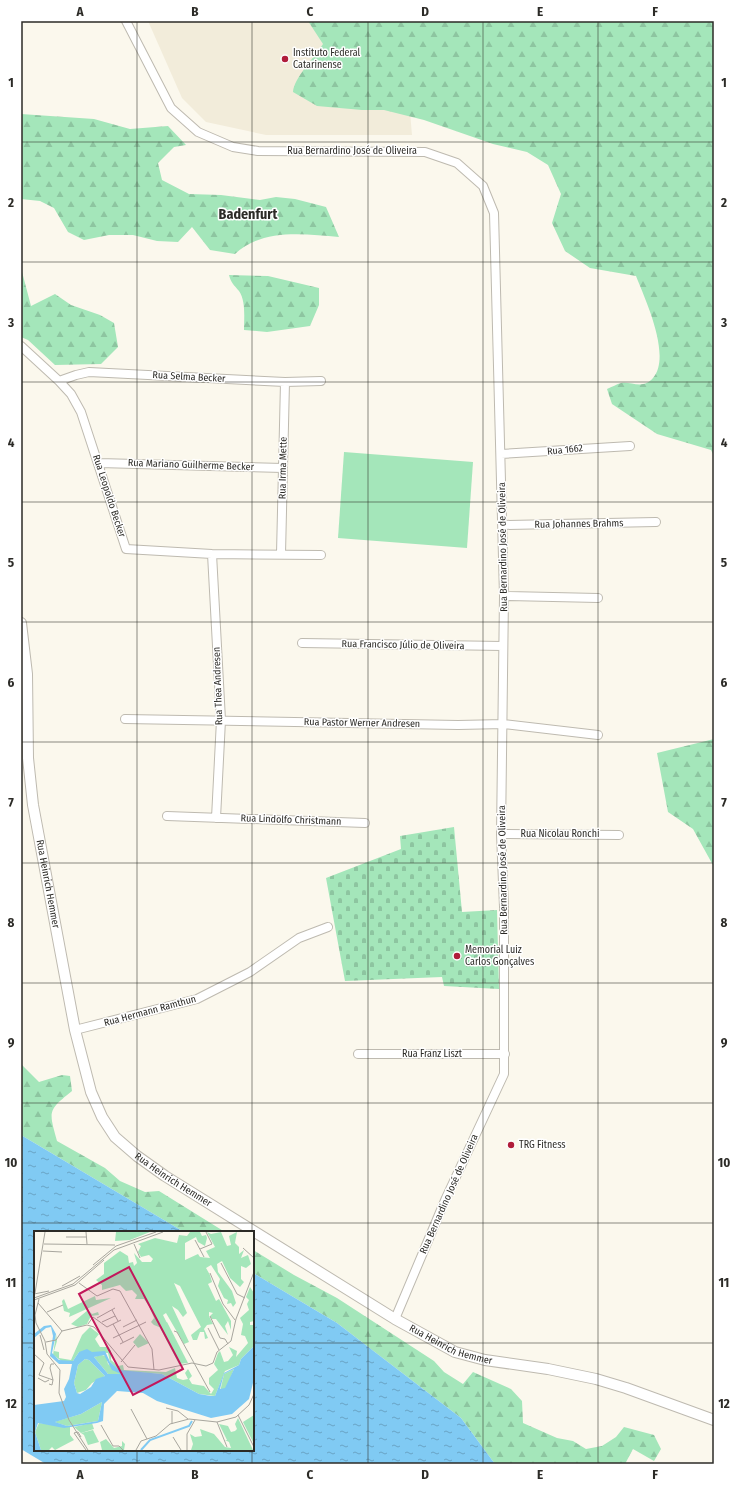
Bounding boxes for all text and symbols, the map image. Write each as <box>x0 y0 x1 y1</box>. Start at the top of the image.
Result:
text: A <box>75 4 84 19</box>
text: B <box>191 4 199 19</box>
text: C <box>307 4 314 19</box>
text: D <box>421 4 429 19</box>
text: E <box>537 4 543 19</box>
text: F <box>652 4 658 19</box>
place label: Instituto Federal Catarinense <box>293 47 360 71</box>
marker: Instituto Federal Catarinense <box>280 54 290 64</box>
text: 1 <box>8 75 14 90</box>
text: 1 <box>721 75 727 90</box>
street label: Rua Bernardino José de Oliveira <box>287 145 417 157</box>
text: 2 <box>7 195 14 210</box>
text: 2 <box>720 195 727 210</box>
district label: Badenfurt <box>219 206 278 223</box>
text: 3 <box>7 315 14 330</box>
text: 3 <box>720 315 727 330</box>
street label: Rua Selma Becker <box>152 369 226 385</box>
text: 4 <box>8 435 15 450</box>
text: 4 <box>721 435 728 450</box>
street label: Rua Irma Mette <box>276 437 290 499</box>
street label: Rua 1662 <box>546 442 584 458</box>
street label: Rua Leopoldo Becker <box>90 453 128 539</box>
street label: Rua Mariano Guilherme Becker <box>128 457 255 473</box>
street label: Rua Bernardino José de Oliveira <box>496 482 510 612</box>
street label: Rua Johannes Brahms <box>534 517 624 531</box>
text: 5 <box>8 555 14 570</box>
text: 5 <box>721 555 727 570</box>
street label: Rua Francisco Júlio de Oliveira <box>341 637 465 652</box>
street label: Rua Thea Andresen <box>211 647 225 725</box>
text: 6 <box>8 675 15 690</box>
text: 6 <box>721 675 728 690</box>
street label: Rua Pastor Werner Andresen <box>304 716 420 730</box>
text: 7 <box>8 795 14 810</box>
text: 7 <box>721 795 727 810</box>
street label: Rua Bernardino José de Oliveira <box>496 805 510 935</box>
street label: Rua Lindolfo Christmann <box>240 812 342 828</box>
street label: Rua Nicolau Ronchi <box>521 828 599 840</box>
street label: Rua Heinrich Hemmer <box>34 839 62 930</box>
text: 8 <box>8 915 15 930</box>
text: 8 <box>721 915 728 930</box>
place label: Memorial Luiz Carlos Gonçalves <box>465 944 534 968</box>
marker: Memorial Luiz Carlos Gonçalves <box>452 951 462 961</box>
street label: Rua Hermann Ramthun <box>103 993 197 1029</box>
text: 9 <box>8 1035 15 1050</box>
text: 9 <box>721 1035 728 1050</box>
street label: Rua Franz Liszt <box>402 1048 463 1060</box>
street label: Rua Bernardino José de Oliveira <box>417 1132 481 1256</box>
place label: TRG Fitness <box>519 1139 566 1151</box>
marker: TRG Fitness <box>506 1140 516 1150</box>
street label: Rua Heinrich Hemmer <box>132 1150 214 1210</box>
text: 10 <box>5 1155 17 1170</box>
text: 10 <box>718 1155 730 1170</box>
inset map <box>34 1231 254 1451</box>
text: 11 <box>6 1275 16 1290</box>
text: 11 <box>719 1275 729 1290</box>
street label: Rua Heinrich Hemmer <box>407 1322 494 1367</box>
text: 12 <box>5 1396 17 1411</box>
text: 12 <box>718 1396 730 1411</box>
text: A <box>75 1467 84 1482</box>
text: B <box>191 1467 199 1482</box>
text: C <box>307 1467 314 1482</box>
text: D <box>421 1467 429 1482</box>
text: E <box>537 1467 543 1482</box>
text: F <box>652 1467 658 1482</box>

